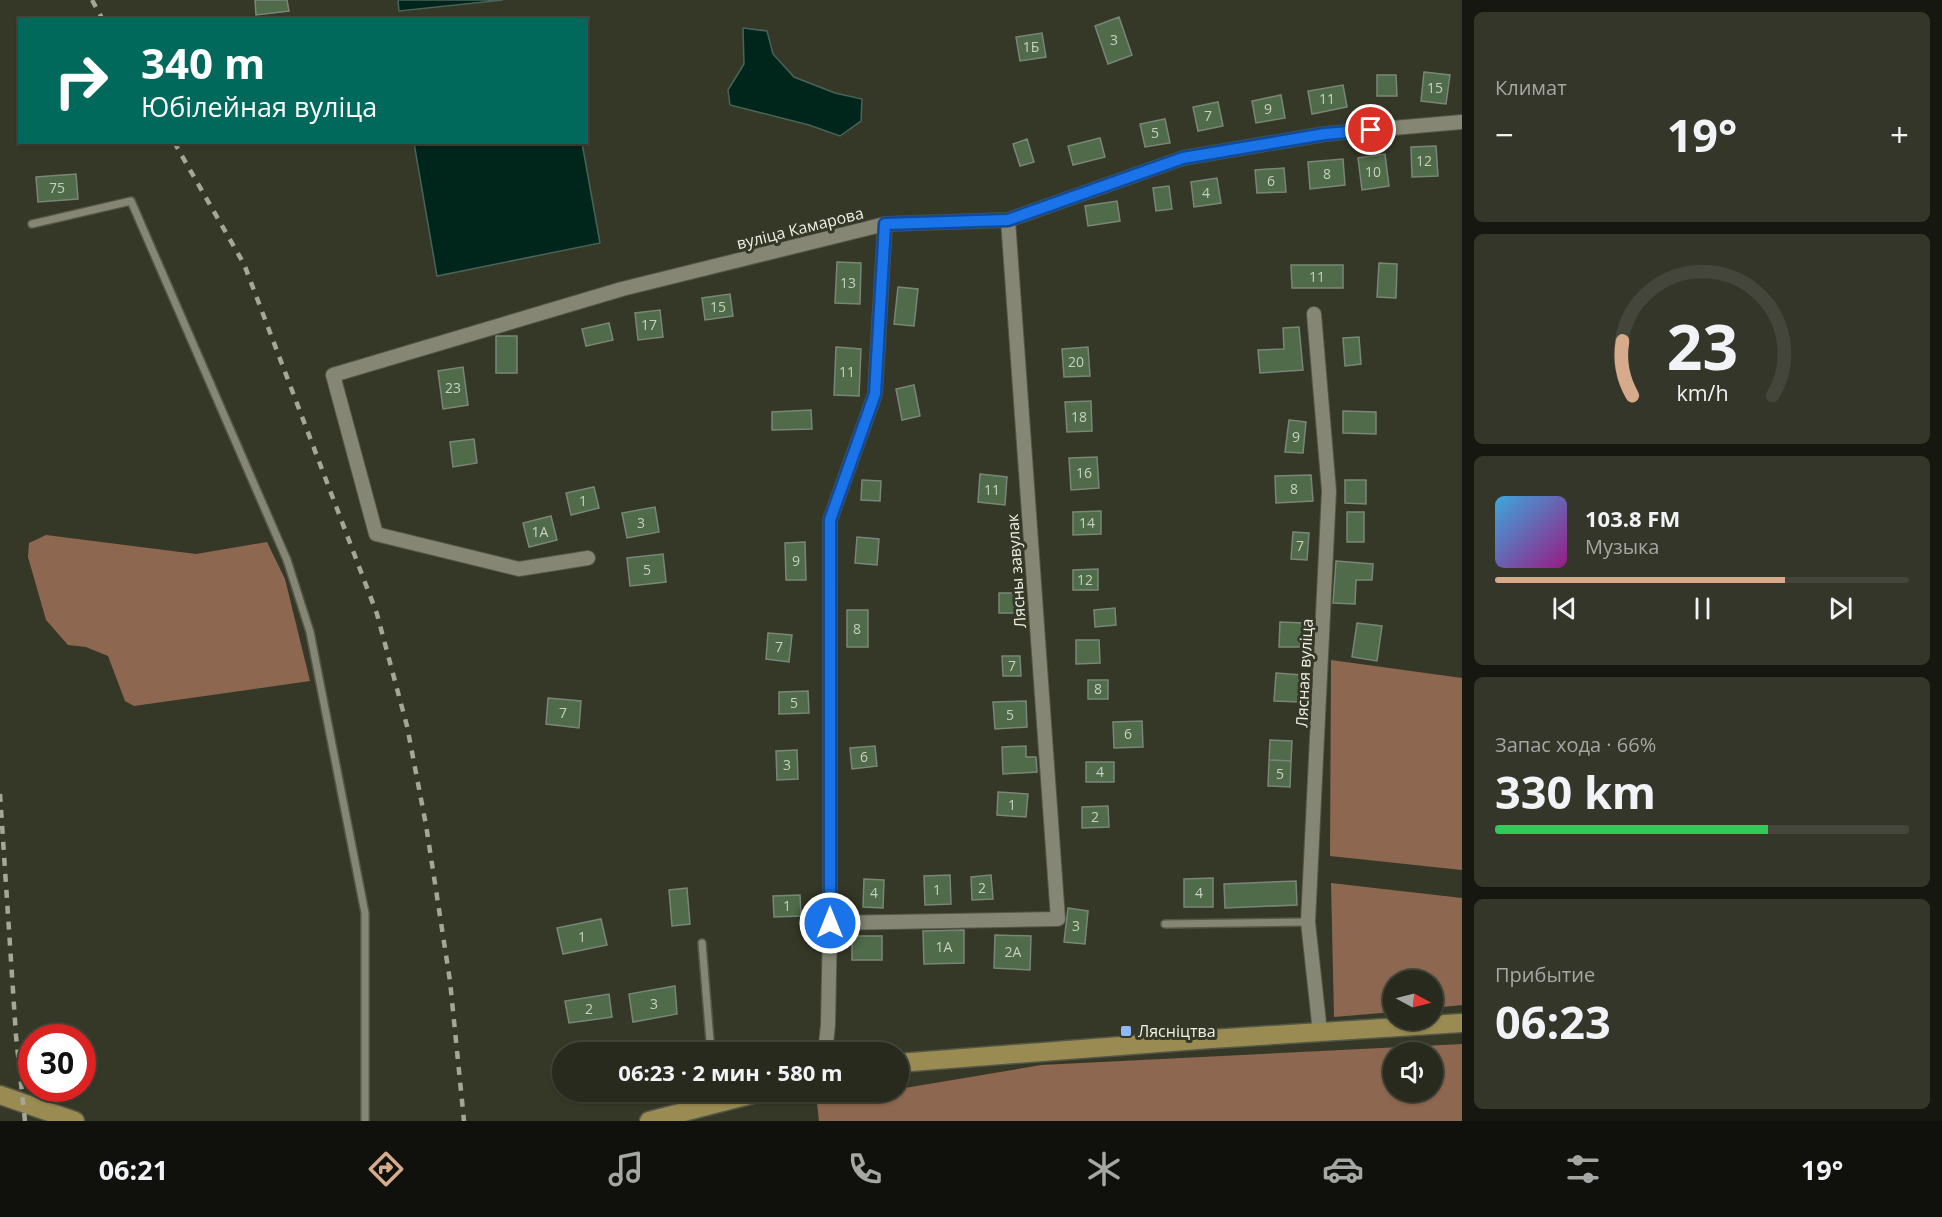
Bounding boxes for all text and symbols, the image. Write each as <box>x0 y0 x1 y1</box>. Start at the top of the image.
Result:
house number: 3 <box>1110 30 1118 49</box>
text: 340 m <box>141 34 265 91</box>
house number: 1Б <box>1023 37 1039 56</box>
icon: right <box>42 42 120 120</box>
text: Климат <box>1495 74 1567 101</box>
house number: 15 <box>1427 78 1443 97</box>
text: Юбілейная вуліца <box>141 88 377 125</box>
house number: 11 <box>1319 89 1335 108</box>
house number: 9 <box>1264 99 1272 118</box>
pin <box>1345 104 1396 155</box>
text: 19° <box>1667 104 1737 165</box>
house number: 7 <box>1204 106 1212 125</box>
text: − <box>1495 112 1514 157</box>
text: + <box>1890 112 1909 157</box>
icon: arrive <box>1354 113 1387 146</box>
house number: 5 <box>1151 123 1159 142</box>
house number: 12 <box>1416 151 1432 170</box>
house number: 10 <box>1365 162 1381 181</box>
house number: 8 <box>1323 164 1331 183</box>
house number: 6 <box>1267 171 1275 190</box>
house number: 75 <box>49 178 65 197</box>
house number: 4 <box>1202 183 1210 202</box>
street label: вуліца Камарова <box>734 202 866 254</box>
house number: 11 <box>1309 267 1325 286</box>
house number: 13 <box>840 273 856 292</box>
house number: 15 <box>710 297 726 316</box>
text: 23 <box>1666 303 1738 388</box>
house number: 17 <box>641 315 657 334</box>
house number: 20 <box>1068 352 1084 371</box>
house number: 11 <box>839 362 855 381</box>
house number: 23 <box>445 378 461 397</box>
text: km/h <box>1676 378 1728 407</box>
house number: 18 <box>1071 407 1087 426</box>
house number: 9 <box>1292 427 1300 446</box>
house number: 16 <box>1076 463 1092 482</box>
house number: 8 <box>1290 479 1298 498</box>
house number: 11 <box>984 480 1000 499</box>
house number: 1 <box>579 491 587 510</box>
text: 103.8 FM <box>1585 503 1680 533</box>
street label: Лясны завулак <box>1001 512 1031 629</box>
house number: 3 <box>637 513 645 532</box>
house number: 14 <box>1079 513 1095 532</box>
house number: 1А <box>532 522 549 541</box>
text: Музыка <box>1585 533 1659 560</box>
house number: 7 <box>1296 536 1304 555</box>
house number: 9 <box>792 551 800 570</box>
house number: 5 <box>643 560 651 579</box>
house number: 12 <box>1077 570 1093 589</box>
icon: previous <box>1548 592 1581 625</box>
icon: pause <box>1686 592 1719 625</box>
icon: next <box>1824 592 1857 625</box>
street label: Лясная вуліца <box>1290 618 1318 728</box>
house number: 8 <box>853 619 861 638</box>
house number: 7 <box>775 637 783 656</box>
house number: 7 <box>1008 656 1016 675</box>
house number: 8 <box>1094 679 1102 698</box>
house number: 5 <box>790 693 798 712</box>
house number: 7 <box>559 703 567 722</box>
house number: 5 <box>1006 705 1014 724</box>
house number: 6 <box>1124 724 1132 743</box>
text: Запас хода · 66% <box>1495 731 1656 758</box>
house number: 6 <box>860 747 868 766</box>
house number: 3 <box>783 755 791 774</box>
text: 330 km <box>1495 761 1656 822</box>
house number: 4 <box>1096 762 1104 781</box>
house number: 5 <box>1276 764 1284 783</box>
house number: 1 <box>1008 795 1016 814</box>
house number: 2 <box>1091 807 1099 826</box>
house number: 2 <box>978 878 986 897</box>
house number: 1 <box>933 880 941 899</box>
house number: 4 <box>870 883 878 902</box>
house number: 4 <box>1195 883 1203 902</box>
position arrow <box>798 891 862 955</box>
house number: 1 <box>783 896 791 915</box>
house number: 3 <box>1072 916 1080 935</box>
house number: 1 <box>578 927 586 946</box>
house number: 1А <box>936 937 953 956</box>
house number: 2А <box>1005 942 1022 961</box>
text: Прибытие <box>1495 961 1595 988</box>
north arrow <box>1383 970 1443 1030</box>
map controls <box>1383 970 1443 1102</box>
text: 06:23 <box>1495 991 1611 1052</box>
house number: 3 <box>650 994 658 1013</box>
house number: 2 <box>585 999 593 1018</box>
place label: Лясніцтва <box>1138 1020 1216 1042</box>
speed limit sign: 30 <box>18 1024 96 1102</box>
marker: Лясніцтва <box>1119 1024 1133 1038</box>
button: sound <box>1383 1042 1443 1102</box>
text: 06:23 · 2 мин · 580 m <box>618 1057 843 1087</box>
icon: directions <box>365 1148 407 1190</box>
icon: music <box>605 1148 647 1190</box>
icon: phone <box>844 1148 886 1190</box>
icon: climate <box>1083 1148 1125 1190</box>
icon: car <box>1322 1148 1364 1190</box>
icon: filters <box>1562 1148 1604 1190</box>
text: 06:21 <box>99 1151 168 1188</box>
text: 19° <box>1801 1151 1843 1188</box>

